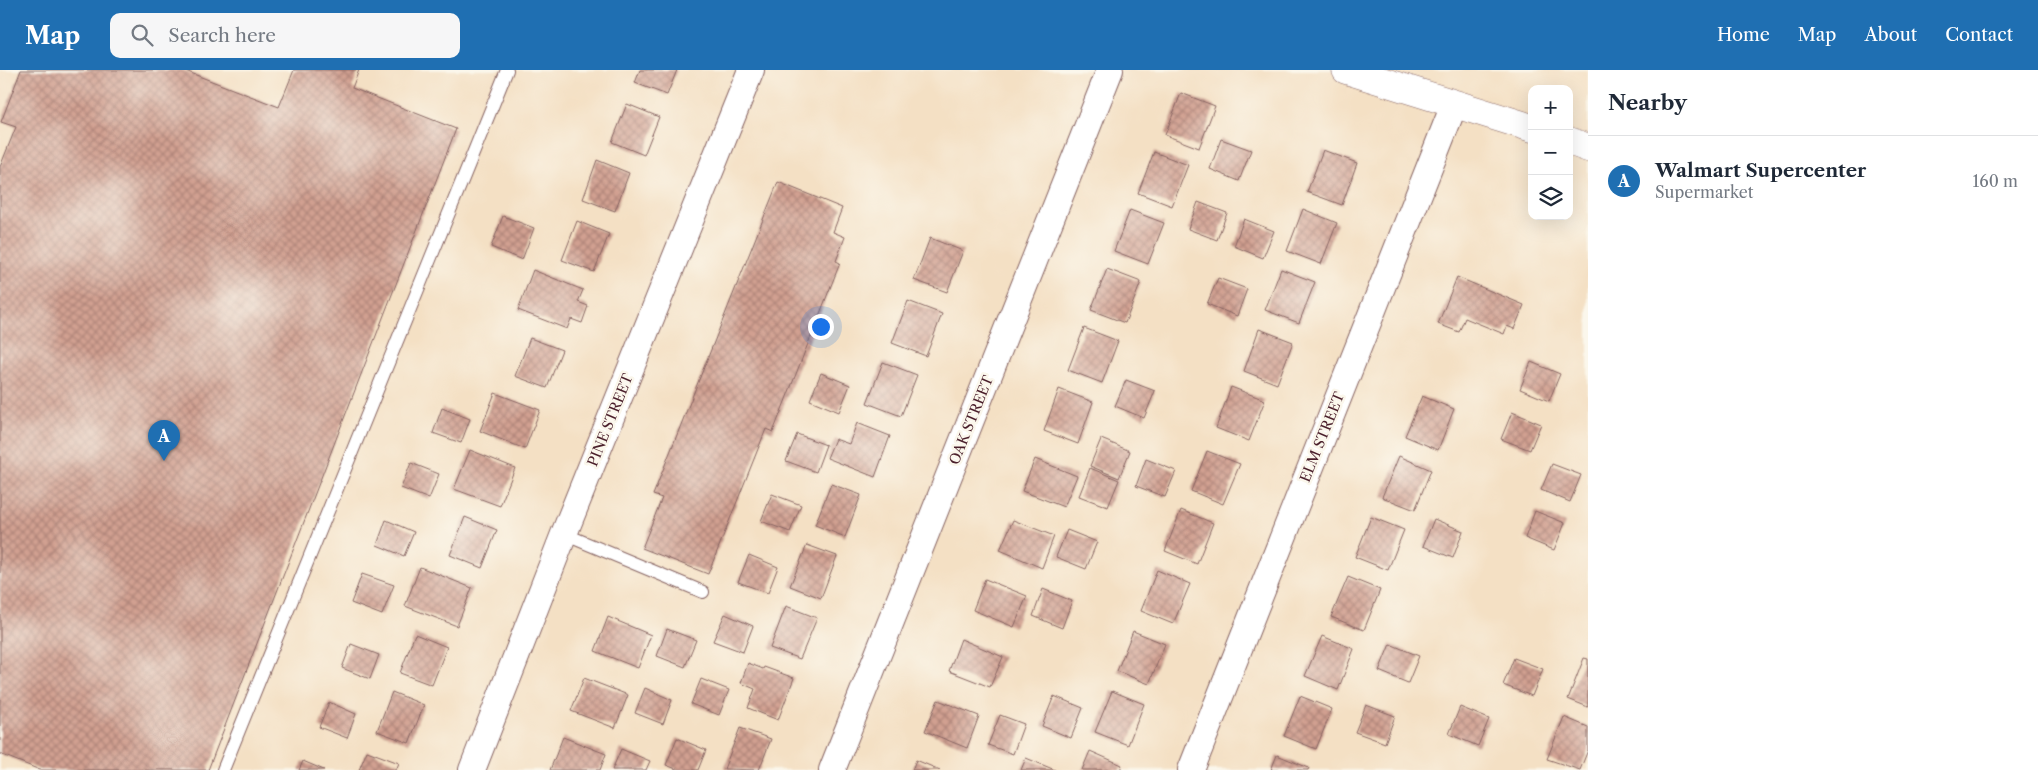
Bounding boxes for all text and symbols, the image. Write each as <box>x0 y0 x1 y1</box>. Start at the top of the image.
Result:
search box <box>110 13 460 58</box>
text: Map <box>25 21 80 50</box>
icon: search <box>128 21 156 49</box>
text: Search here <box>168 24 276 47</box>
text: Home <box>1717 24 1770 46</box>
text: Map <box>1798 24 1836 46</box>
text: About <box>1864 24 1917 46</box>
text: Contact <box>1945 24 2013 46</box>
map controls <box>1528 85 1573 220</box>
button: + <box>1528 85 1573 130</box>
text: Nearby <box>1608 90 1687 115</box>
button: − <box>1528 130 1573 175</box>
text: Walmart Supercenter <box>1655 159 1866 182</box>
text: A <box>1618 171 1630 191</box>
text: 160 m <box>1973 171 2018 191</box>
button: layers <box>1528 175 1573 220</box>
text: Supermarket <box>1655 182 1753 202</box>
your location <box>808 314 834 340</box>
street label: PINE STREET <box>583 371 637 469</box>
street label: OAK STREET <box>945 372 997 467</box>
street label: ELM STREET <box>1296 389 1348 485</box>
pin: A <box>148 420 180 461</box>

